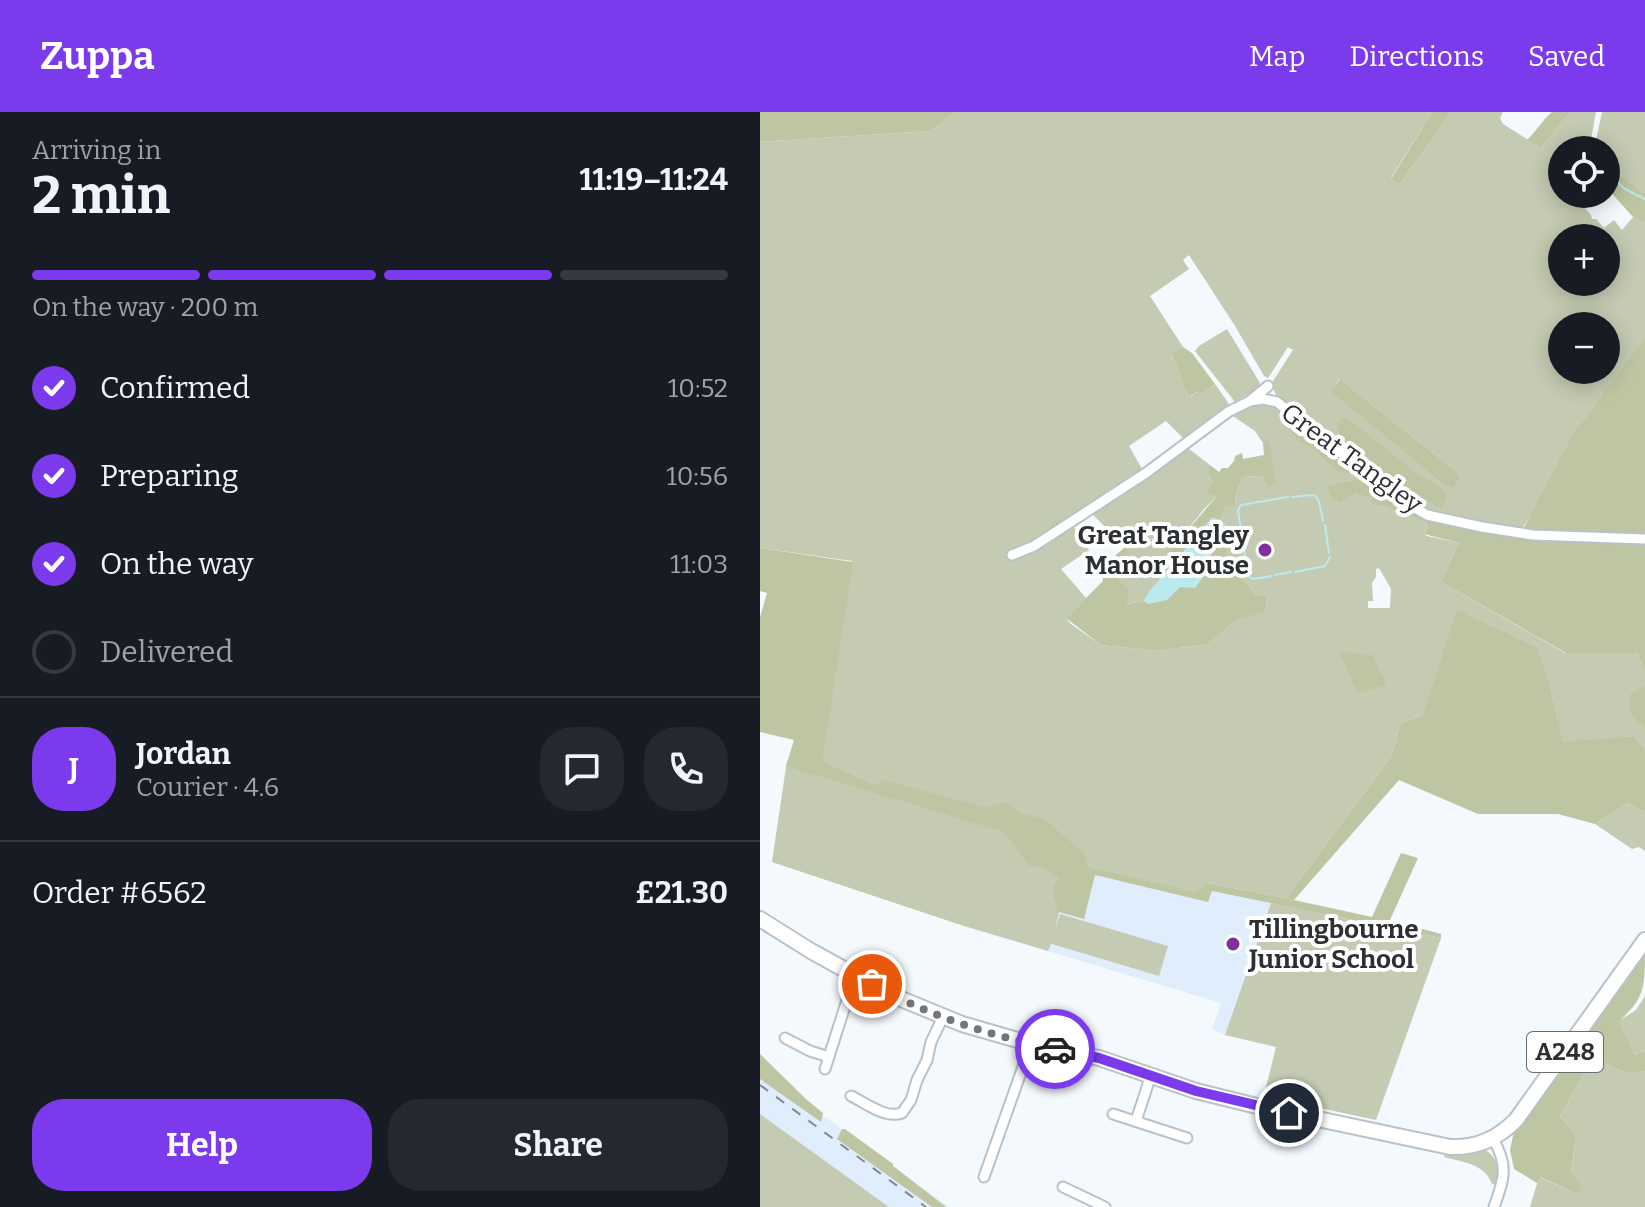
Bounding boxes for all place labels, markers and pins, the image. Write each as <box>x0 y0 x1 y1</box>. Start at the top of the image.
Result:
place label: Great Tangley Manor House <box>1077 520 1250 581</box>
marker: Great Tangley Manor House <box>1256 541 1274 559</box>
place label: Tillingbourne Junior School <box>1247 914 1419 975</box>
marker: Tillingbourne Junior School <box>1224 935 1242 953</box>
pin <box>838 950 906 1018</box>
pin <box>1255 1079 1323 1147</box>

